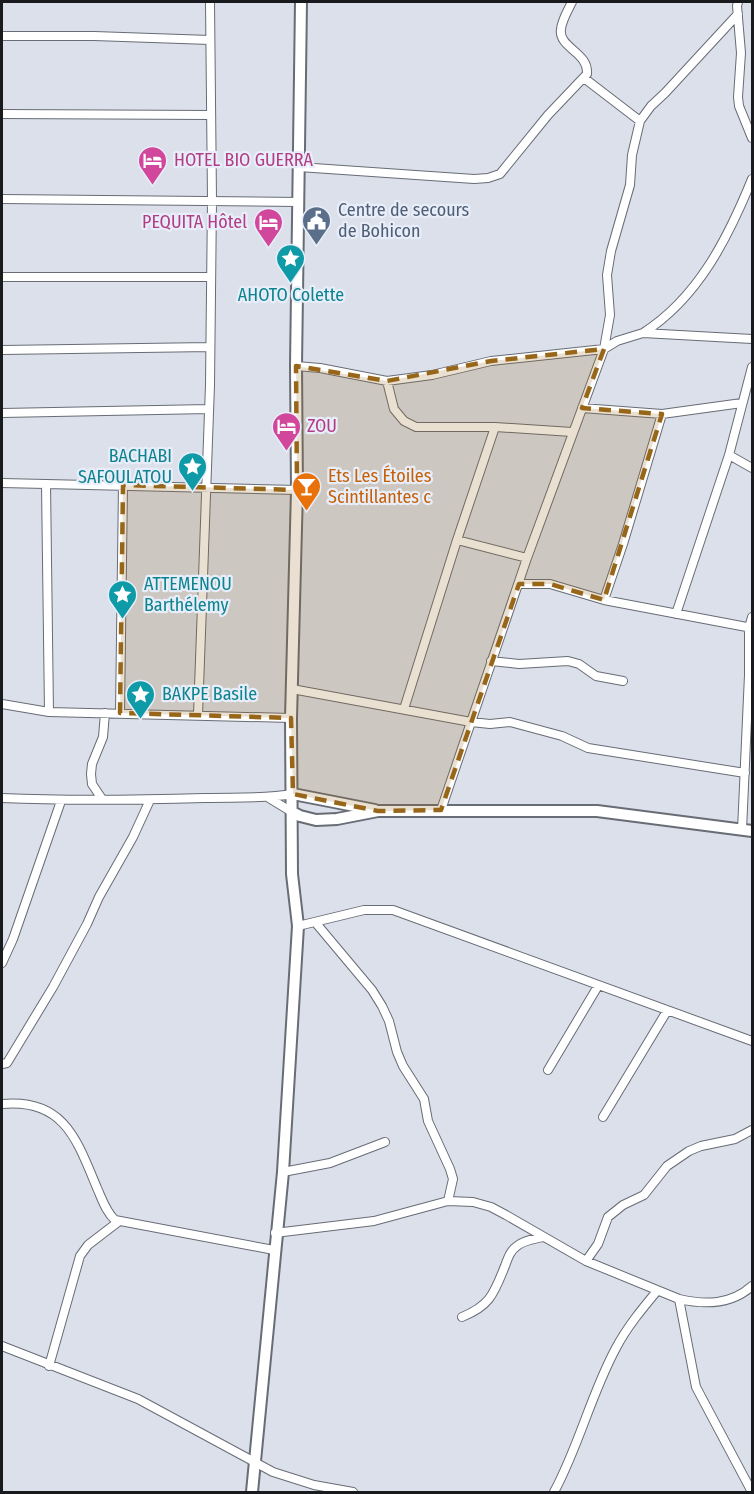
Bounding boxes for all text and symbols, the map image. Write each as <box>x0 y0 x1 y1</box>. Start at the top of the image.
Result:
hotel icon: HOTEL BIO GUERRA <box>137 144 169 186</box>
place label: HOTEL BIO GUERRA <box>174 149 314 171</box>
place label: Centre de secours de Bohicon <box>338 199 470 242</box>
public building icon: Centre de secours de Bohicon <box>301 204 333 246</box>
hotel icon: PEQUITA Hôtel <box>252 206 284 248</box>
place label: PEQUITA Hôtel <box>142 211 247 233</box>
place icon: AHOTO Colette <box>275 242 307 284</box>
place label: AHOTO Colette <box>238 284 344 306</box>
hotel icon: ZOU <box>270 410 302 452</box>
place label: ZOU <box>307 415 337 437</box>
place label: BACHABI SAFOULATOU <box>78 445 172 488</box>
place icon: BACHABI SAFOULATOU <box>177 450 209 492</box>
place label: Ets Les Étoiles Scintillantes c <box>328 464 432 508</box>
bar icon: Ets Les Étoiles Scintillantes c <box>291 470 323 512</box>
place label: ATTEMENOU Barthélemy <box>144 573 232 616</box>
place icon: ATTEMENOU Barthélemy <box>107 578 139 620</box>
place icon: BAKPE Basile <box>125 678 157 720</box>
place label: BAKPE Basile <box>162 683 257 705</box>

